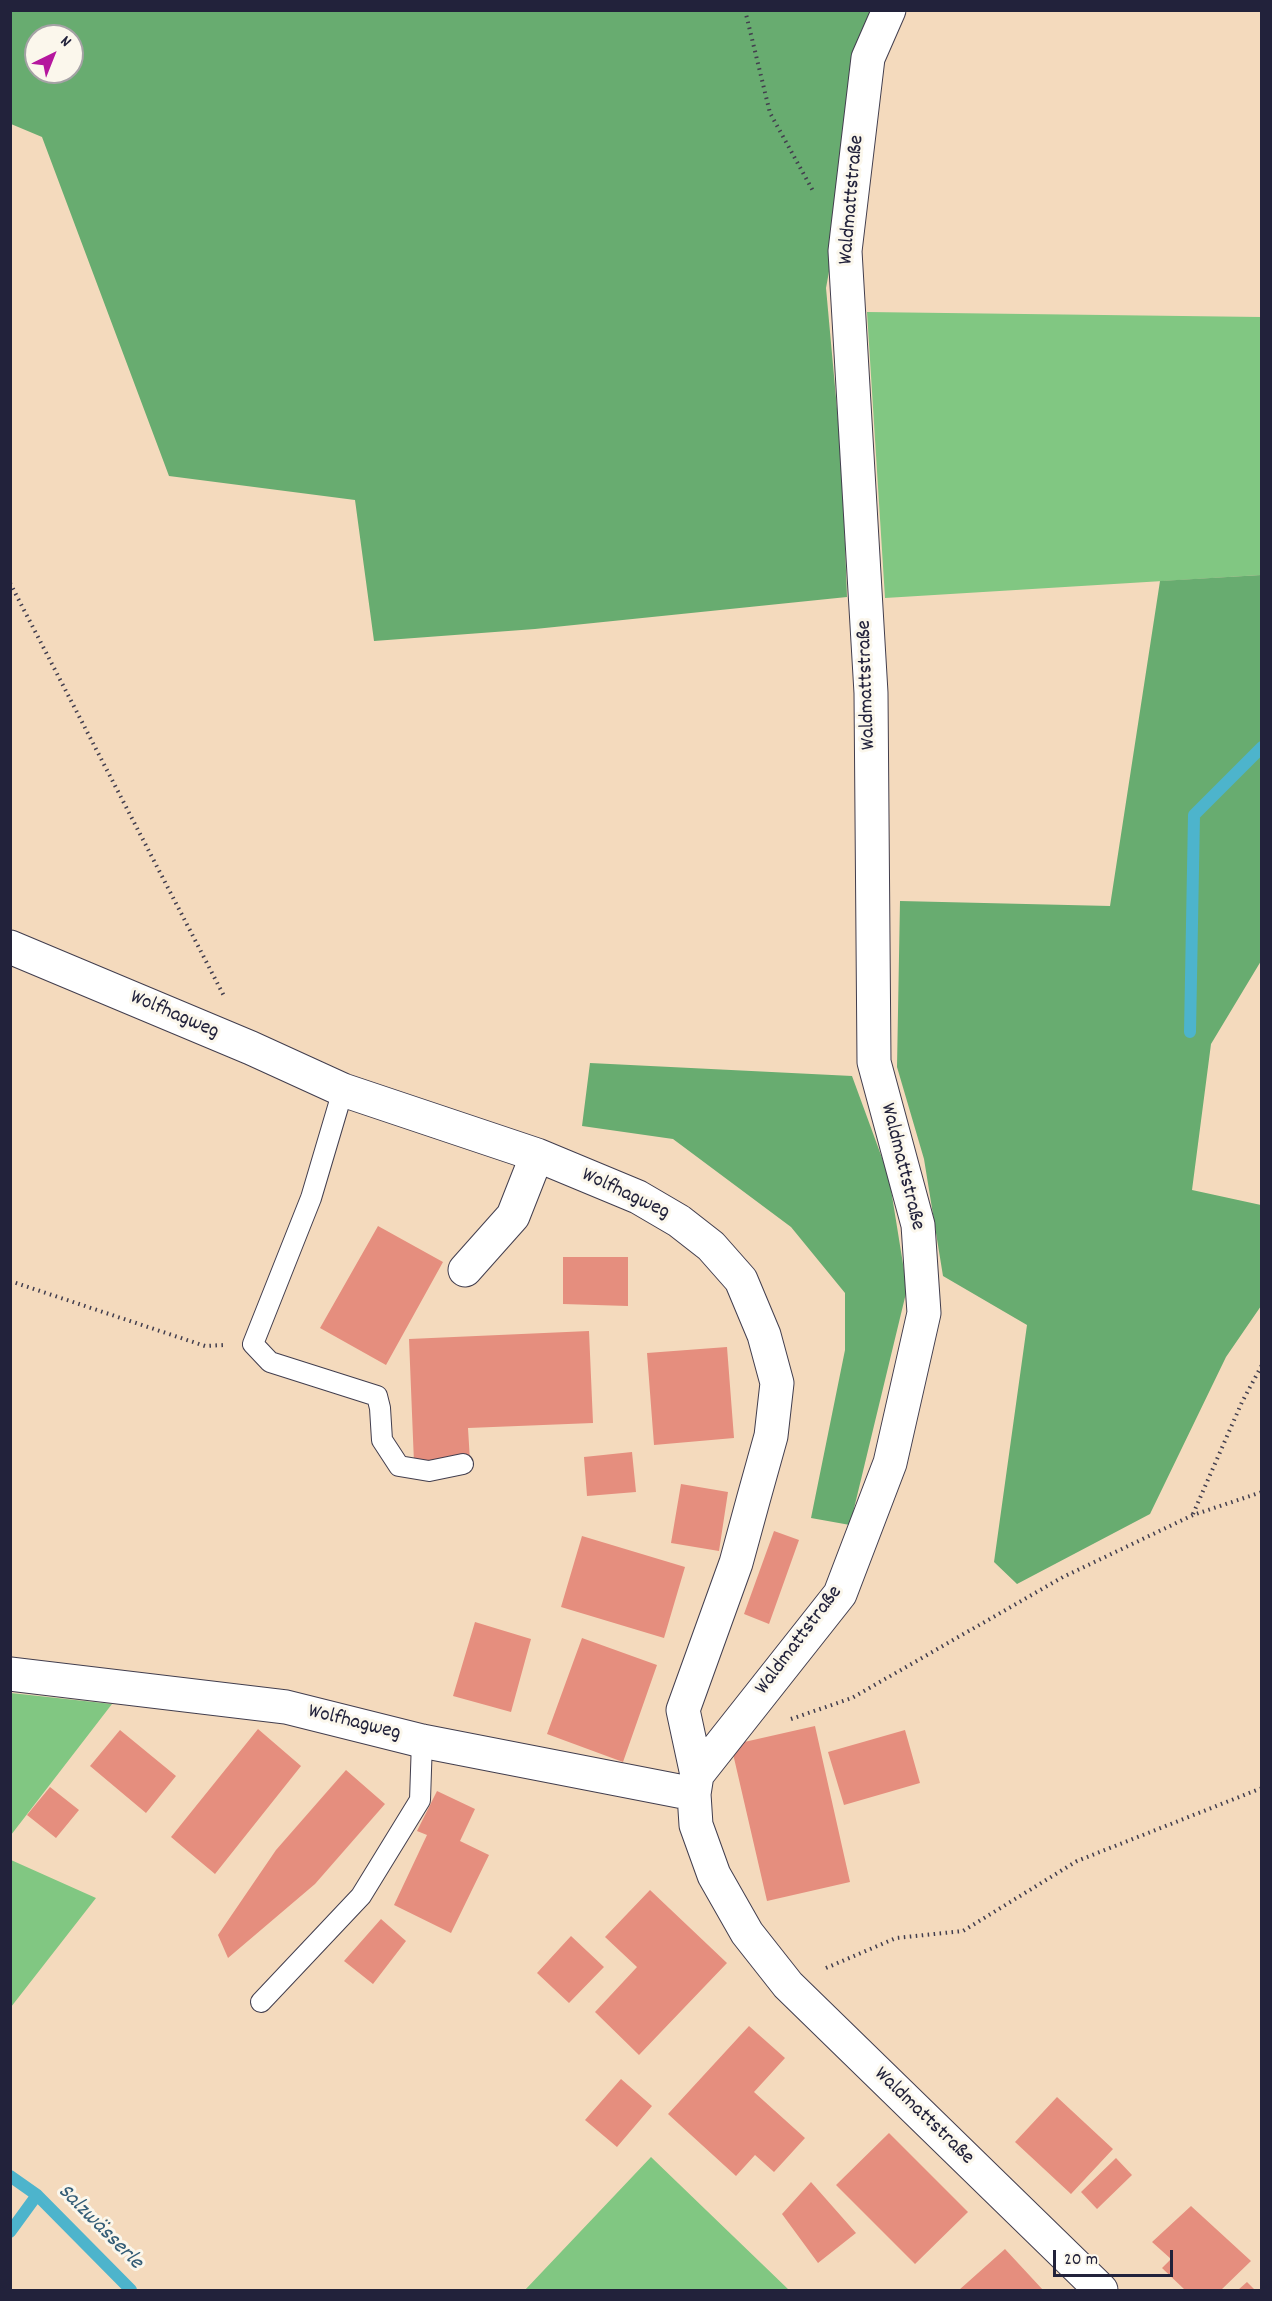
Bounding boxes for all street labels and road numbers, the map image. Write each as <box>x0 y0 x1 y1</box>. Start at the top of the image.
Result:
street label: Waldmattstraße <box>835 134 871 266</box>
street label: Waldmattstraße <box>853 620 883 750</box>
street label: Wolfhagweg <box>126 986 222 1046</box>
street label: Waldmattstraße <box>873 1101 929 1233</box>
street label: Wolfhagweg <box>577 1164 673 1226</box>
street label: Waldmattstraße <box>751 1582 849 1700</box>
street label: Wolfhagweg <box>305 1700 403 1748</box>
street label: Waldmattstraße <box>868 2063 978 2171</box>

